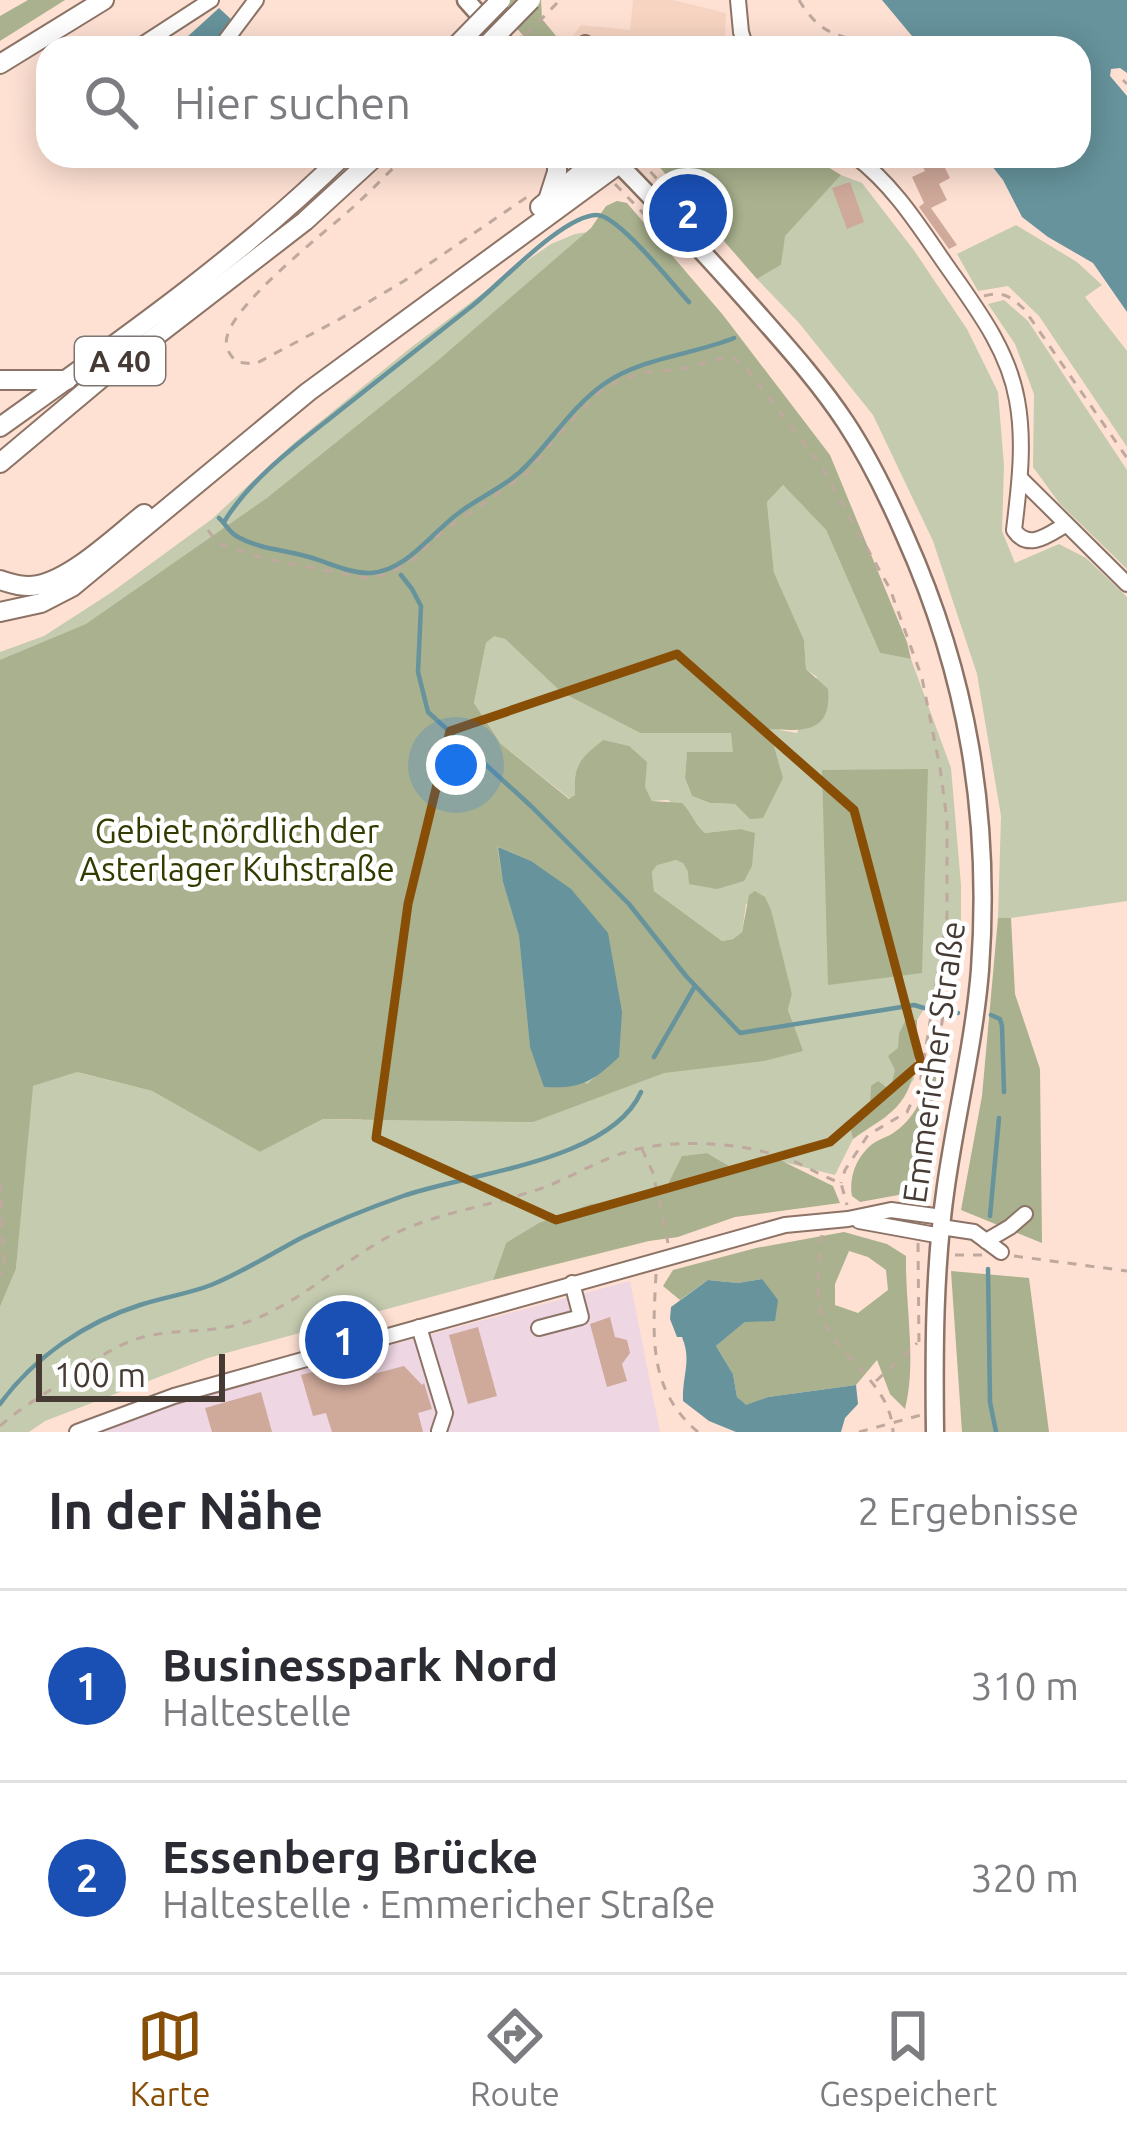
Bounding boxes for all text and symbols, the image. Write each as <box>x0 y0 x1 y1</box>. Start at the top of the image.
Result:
search box <box>36 36 1091 168</box>
icon: search <box>78 69 144 135</box>
text: Hier suchen <box>174 77 411 128</box>
pin: 2 <box>649 168 727 258</box>
road number: A 40 <box>75 337 165 385</box>
your location <box>426 735 486 795</box>
park label: Gebiet nördlich der Asterlager Kuhstraße <box>79 812 395 887</box>
street label: Emmericher Straße <box>895 919 971 1205</box>
pin: 1 <box>305 1295 383 1385</box>
scale bar <box>36 1348 225 1401</box>
text: 100 m <box>54 1356 146 1393</box>
text: In der Nähe <box>48 1481 323 1539</box>
text: 2 Ergebnisse <box>858 1489 1079 1532</box>
text: Businesspark Nord <box>162 1639 558 1690</box>
text: 1 <box>76 1664 98 1707</box>
text: 310 m <box>970 1664 1079 1707</box>
text: Haltestelle <box>162 1690 352 1733</box>
text: Essenberg Brücke <box>162 1831 538 1882</box>
text: 2 <box>76 1856 98 1899</box>
text: 320 m <box>970 1856 1079 1899</box>
text: Haltestelle · Emmericher Straße <box>162 1882 716 1925</box>
tab: Karte <box>130 2003 210 2112</box>
tab: Route <box>470 2003 560 2112</box>
tab: Gespeichert <box>819 2003 997 2112</box>

